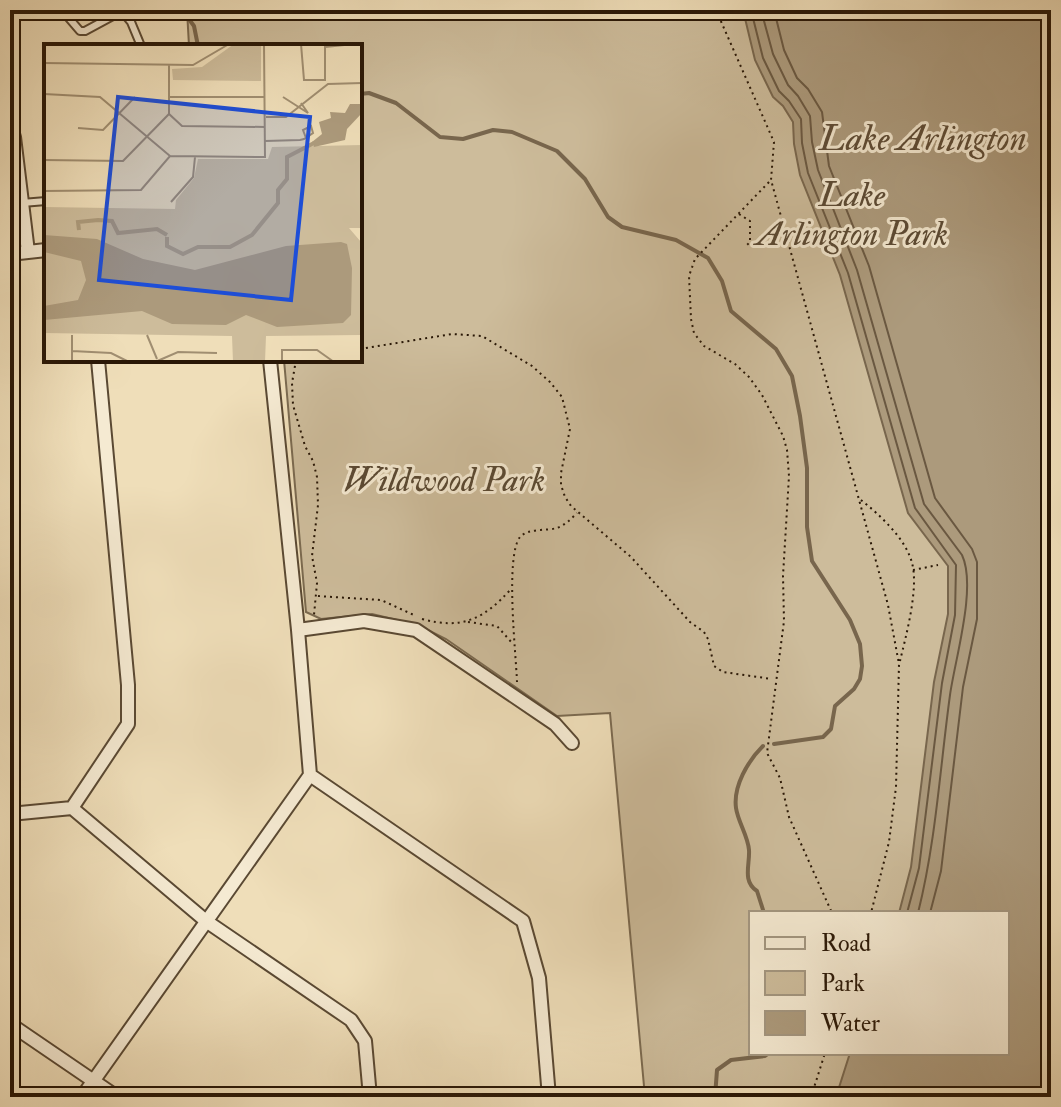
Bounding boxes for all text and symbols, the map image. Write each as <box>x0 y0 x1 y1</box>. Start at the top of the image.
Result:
inset map <box>44 44 362 362</box>
water label: Lake Arlington <box>817 116 1027 161</box>
park label: Lake Arlington Park <box>753 174 948 256</box>
park label: Wildwood Park <box>343 459 545 502</box>
legend <box>749 911 1009 1055</box>
text: Road <box>821 928 871 959</box>
text: Park <box>821 968 865 999</box>
text: Water <box>820 1008 880 1039</box>

